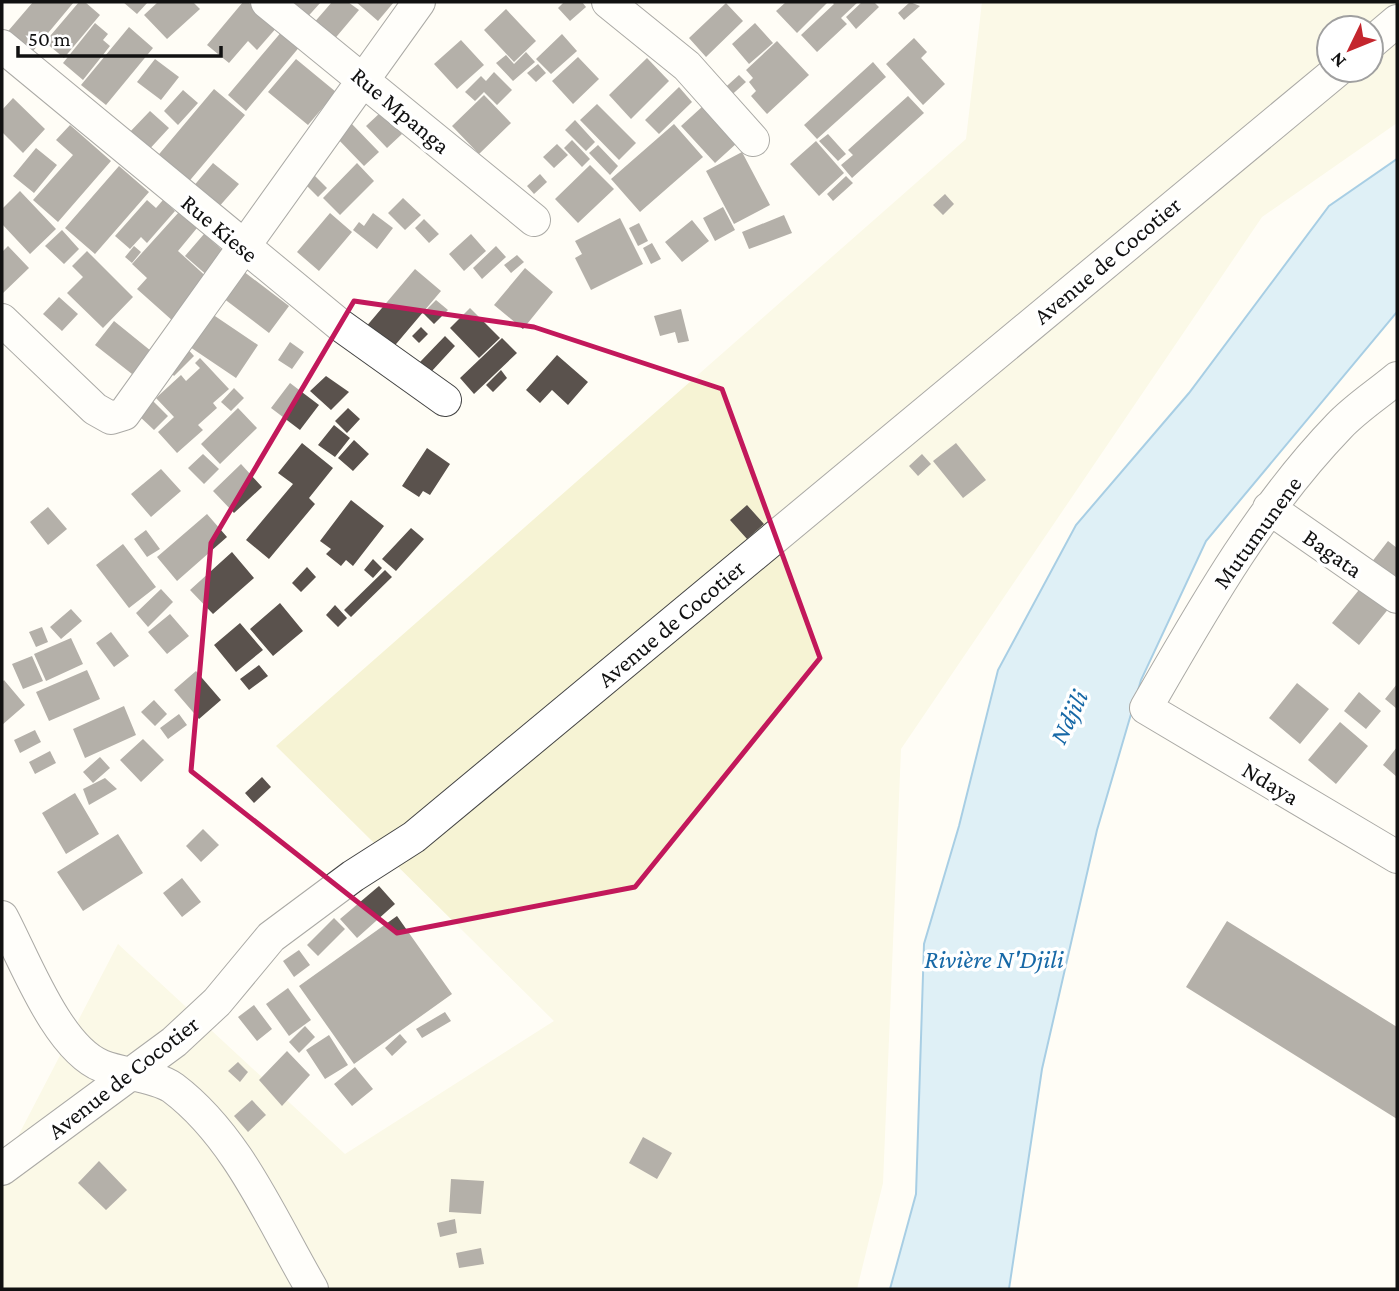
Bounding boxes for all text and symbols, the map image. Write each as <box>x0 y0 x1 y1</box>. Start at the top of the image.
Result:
scale bar <box>18 14 220 58</box>
north arrow <box>1315 14 1385 84</box>
text: 50 m <box>28 27 71 51</box>
text: N <box>1326 48 1350 72</box>
street label: Rue Mpanga <box>346 61 456 159</box>
street label: Rue Kiese <box>176 188 264 268</box>
street label: Avenue de Cocotier <box>1028 190 1186 329</box>
street label: Mutumunene <box>1207 471 1307 593</box>
street label: Bagata <box>1298 523 1368 583</box>
street label: Avenue de Cocotier <box>592 553 750 692</box>
water label: Ndjili <box>1044 685 1094 749</box>
street label: Ndaya <box>1238 756 1304 810</box>
water label: Rivière N'Djili <box>924 945 1064 974</box>
street label: Avenue de Cocotier <box>42 1009 204 1144</box>

